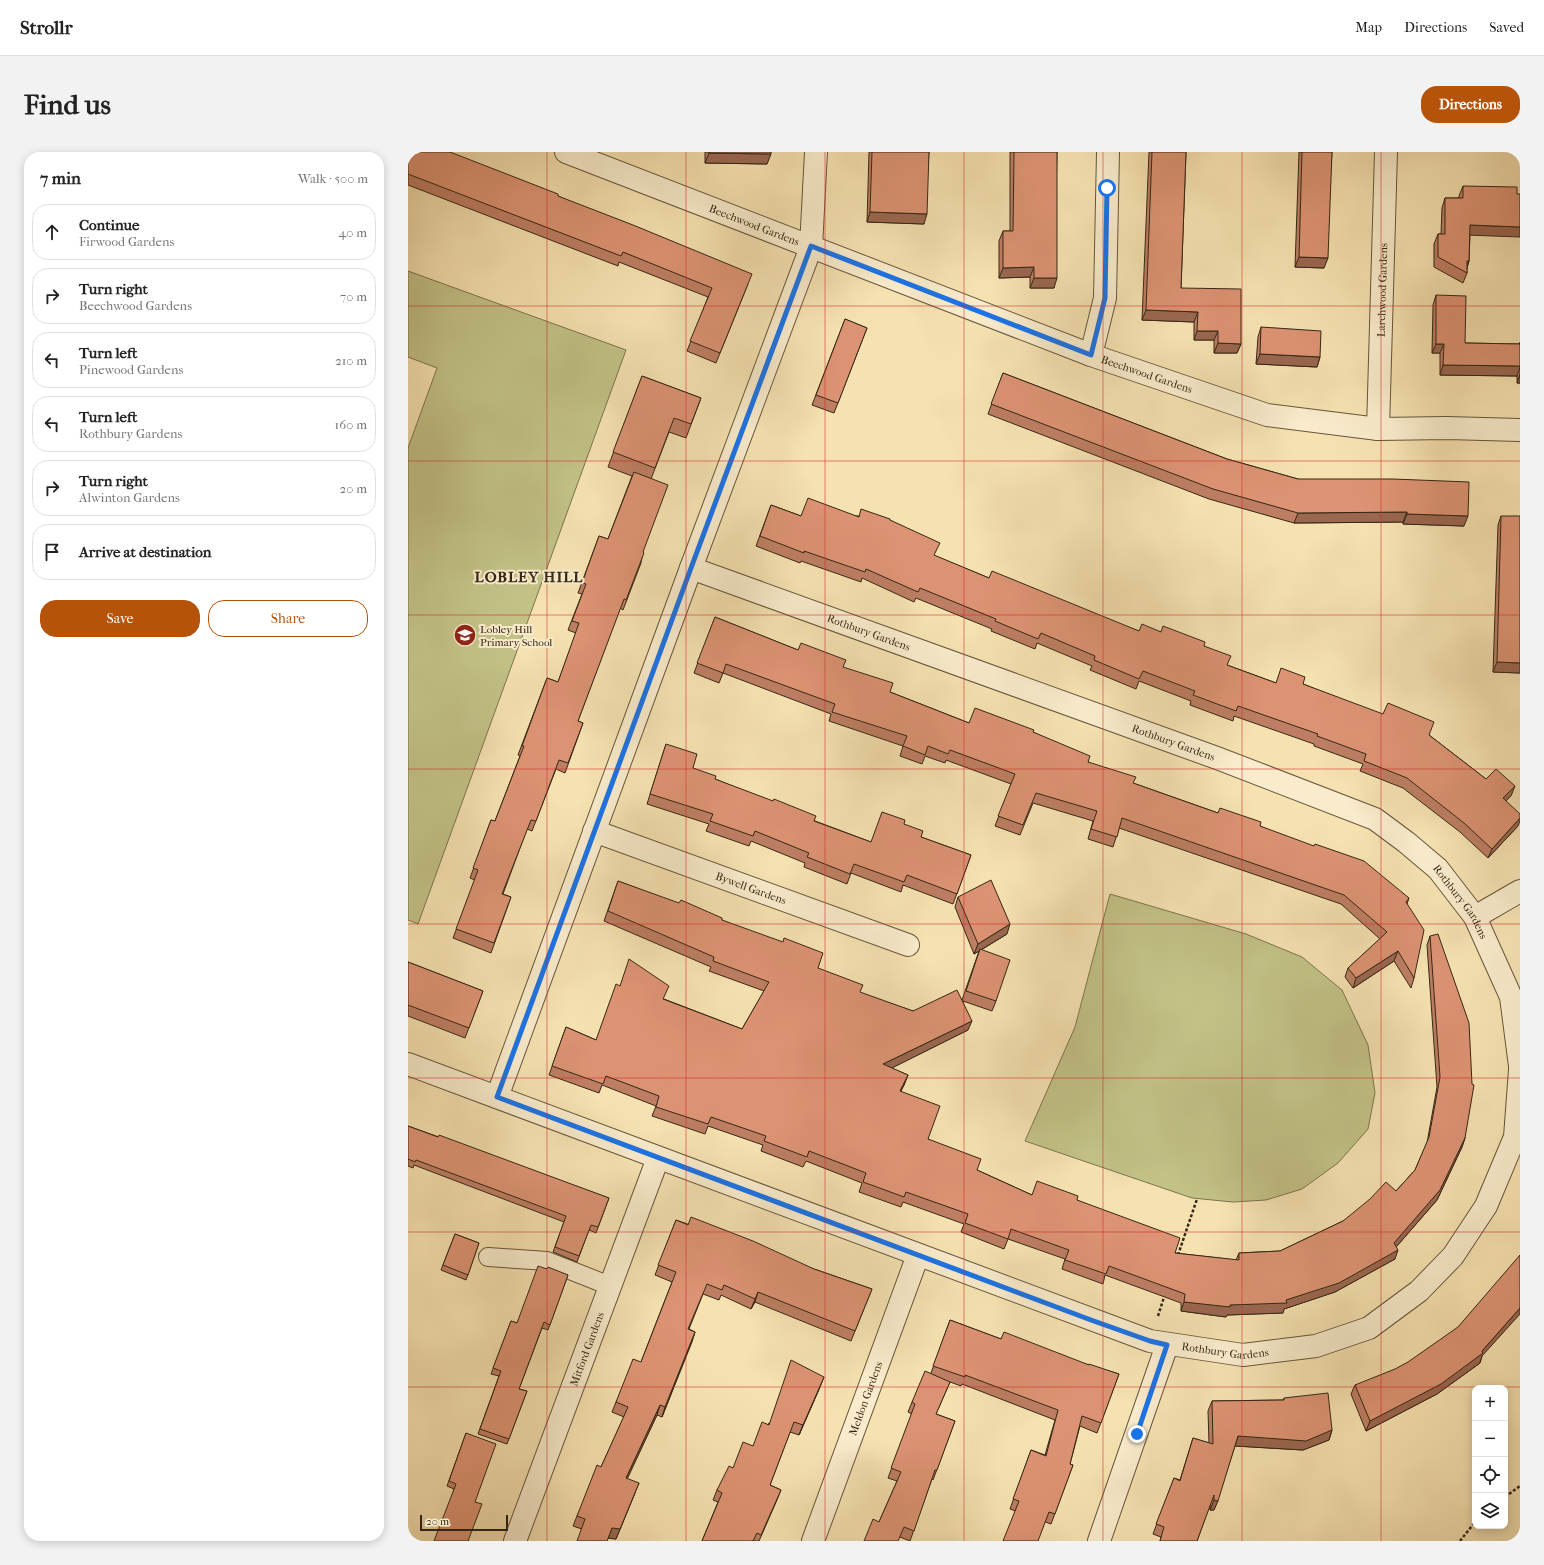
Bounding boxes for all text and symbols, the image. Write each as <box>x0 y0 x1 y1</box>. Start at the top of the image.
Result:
text: Strollr <box>20 17 73 39</box>
text: Map <box>1355 19 1382 36</box>
text: Directions <box>1404 19 1467 36</box>
text: Saved <box>1489 19 1524 36</box>
button: Directions <box>1421 86 1520 123</box>
text: Find us <box>24 88 111 121</box>
text: 7 min <box>40 168 81 188</box>
text: Walk · 500 m <box>298 171 368 186</box>
route start <box>1098 179 1116 197</box>
street label: Beechwood Gardens <box>707 202 801 249</box>
text: Continue <box>79 216 139 234</box>
icon: ahead <box>41 221 63 243</box>
text: 40 m <box>339 225 367 240</box>
text: Firwood Gardens <box>79 234 174 249</box>
street label: Larchwood Gardens <box>1375 243 1390 337</box>
text: Turn right <box>79 280 148 298</box>
icon: right <box>41 285 63 307</box>
text: 70 m <box>340 289 367 304</box>
text: Beechwood Gardens <box>79 298 192 313</box>
text: Turn left <box>79 344 137 362</box>
icon: left <box>41 349 63 371</box>
text: 210 m <box>335 353 367 368</box>
street label: Beechwood Gardens <box>1099 353 1194 396</box>
text: Pinewood Gardens <box>79 362 183 377</box>
text: Turn left <box>79 408 137 426</box>
icon: left <box>41 413 63 435</box>
text: 160 m <box>335 417 367 432</box>
text: Rothbury Gardens <box>79 426 182 441</box>
text: Turn right <box>79 472 148 490</box>
icon: right <box>41 477 63 499</box>
text: 20 m <box>340 481 367 496</box>
text: Alwinton Gardens <box>79 490 180 505</box>
icon: arrive <box>41 541 63 563</box>
text: Arrive at destination <box>79 543 211 561</box>
district label: LOBLEY HILL <box>475 568 583 586</box>
button: Save <box>40 600 200 637</box>
button: Share <box>208 600 368 637</box>
street label: Rothbury Gardens <box>825 612 912 654</box>
school or university icon: Lobley Hill Primary School <box>452 622 478 648</box>
place label: Lobley Hill Primary School <box>480 623 552 649</box>
street label: Rothbury Gardens <box>1130 722 1217 764</box>
street label: Rothbury Gardens <box>1430 862 1490 941</box>
street label: Bywell Gardens <box>714 870 788 907</box>
street label: Mitford Gardens <box>567 1310 607 1388</box>
street label: Rothbury Gardens <box>1181 1340 1269 1362</box>
street label: Meldon Gardens <box>846 1360 885 1437</box>
map controls <box>1472 1385 1508 1529</box>
button: + <box>1472 1385 1508 1421</box>
button: − <box>1472 1421 1508 1457</box>
route end <box>1128 1425 1146 1443</box>
button: locate <box>1472 1457 1508 1493</box>
button: layers <box>1472 1493 1508 1529</box>
scale bar <box>420 1513 508 1532</box>
text: 20 m <box>426 1515 449 1528</box>

